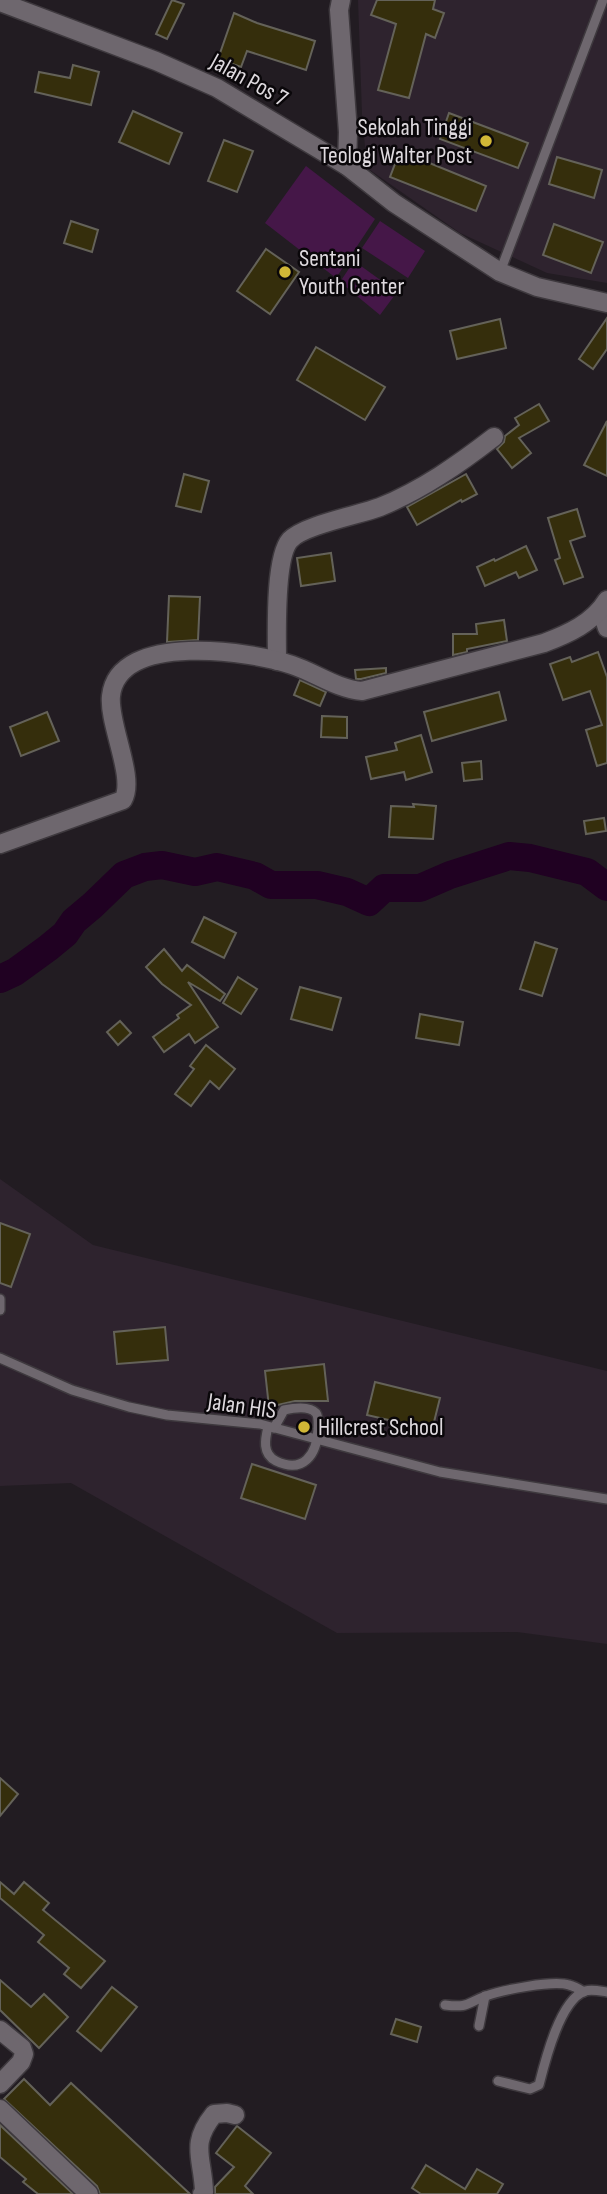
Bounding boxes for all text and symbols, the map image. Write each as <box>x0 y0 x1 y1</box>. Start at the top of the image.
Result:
street label: Jalan Pos 7 <box>204 46 293 113</box>
place label: Sekolah Tinggi Teologi Walter Post <box>320 113 472 170</box>
marker: Sekolah Tinggi Teologi Walter Post <box>478 133 494 149</box>
place label: Sentani Youth Center <box>299 244 404 301</box>
marker: Sentani Youth Center <box>277 264 293 280</box>
street label: Jalan HIS <box>205 1387 278 1425</box>
place label: Hillcrest School <box>318 1413 443 1442</box>
marker: Hillcrest School <box>296 1419 312 1435</box>

